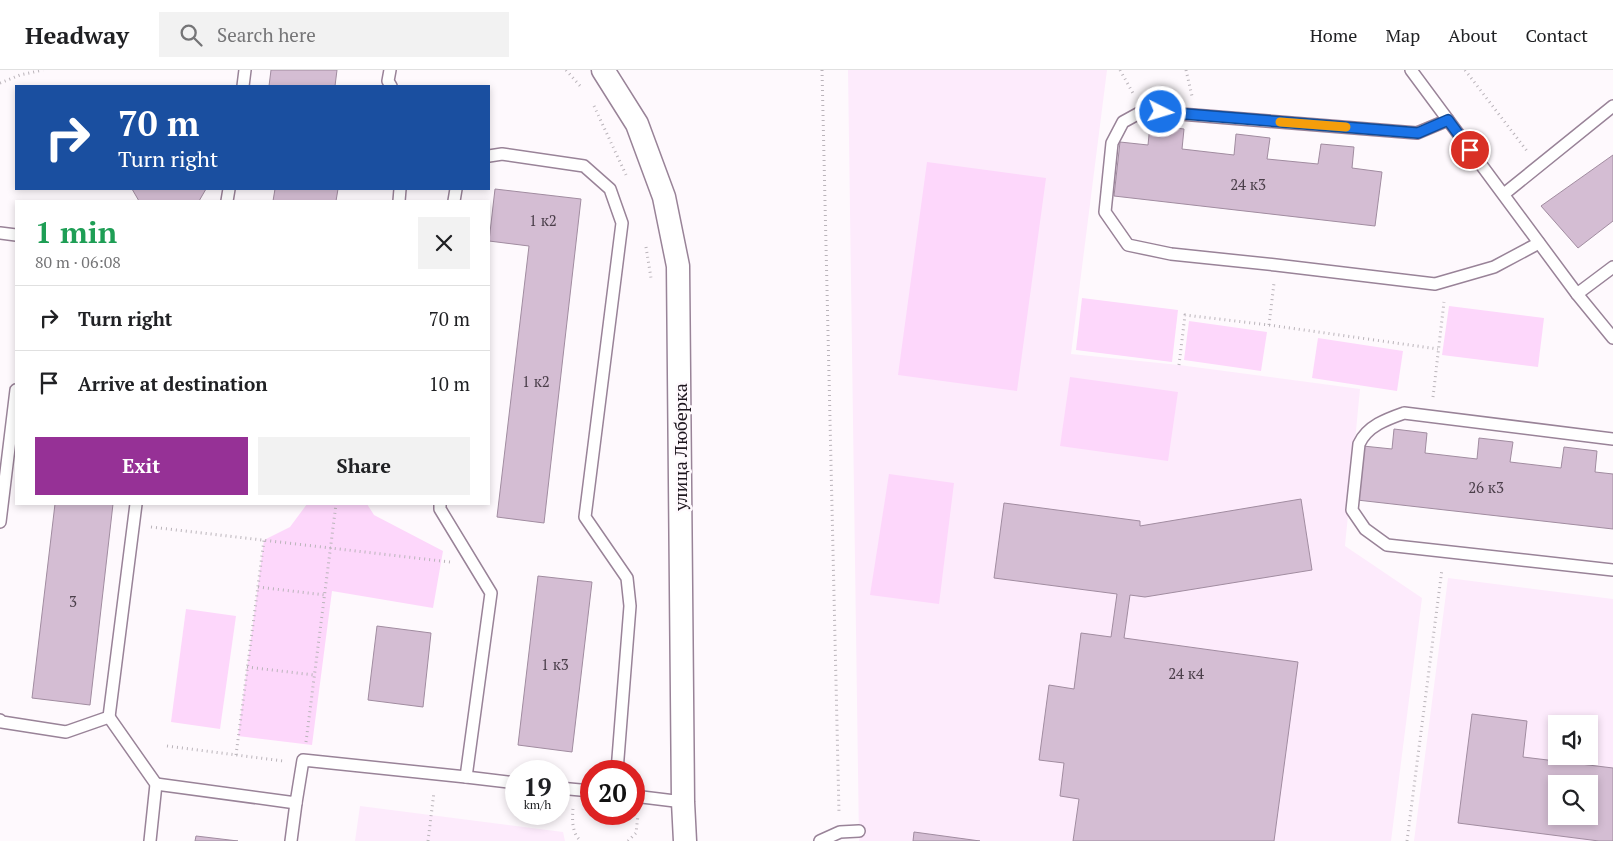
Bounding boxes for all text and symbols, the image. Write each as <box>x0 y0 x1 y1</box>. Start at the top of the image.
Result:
search box <box>159 12 509 57</box>
text: Headway <box>25 19 129 51</box>
icon: search <box>177 21 205 49</box>
text: Search here <box>217 22 316 47</box>
text: Home <box>1310 23 1357 47</box>
text: Map <box>1385 23 1420 47</box>
text: About <box>1448 23 1497 47</box>
text: Contact <box>1525 23 1588 47</box>
position arrow <box>1134 85 1186 137</box>
text: 70 m <box>118 100 199 146</box>
icon: right <box>35 105 100 170</box>
pin <box>1449 129 1491 171</box>
icon: arrive <box>1456 136 1484 164</box>
text: Turn right <box>118 144 218 173</box>
house number: 24 к3 <box>1230 174 1266 194</box>
house number: 1 к2 <box>529 210 557 230</box>
text: 1 min <box>35 212 117 252</box>
button: close <box>418 217 470 269</box>
text: 80 m · 06:08 <box>35 251 121 273</box>
icon: right <box>35 304 63 332</box>
text: Turn right <box>78 306 172 331</box>
text: 70 m <box>429 306 470 331</box>
icon: arrive <box>35 369 63 397</box>
text: Arrive at destination <box>78 371 267 396</box>
text: 10 m <box>429 371 470 396</box>
house number: 1 к2 <box>522 371 550 391</box>
street label: улица Люберка <box>668 383 692 512</box>
button: Exit <box>35 437 248 495</box>
button: Share <box>258 437 470 495</box>
house number: 26 к3 <box>1468 477 1504 497</box>
house number: 3 <box>69 591 77 611</box>
house number: 1 к3 <box>541 654 569 674</box>
house number: 24 к4 <box>1168 663 1204 683</box>
map controls <box>1548 715 1598 825</box>
button: sound <box>1548 715 1598 765</box>
speed limit sign: 20 <box>580 760 645 825</box>
text: 19 <box>523 770 552 803</box>
button: search <box>1548 775 1598 825</box>
text: km/h <box>524 797 551 812</box>

